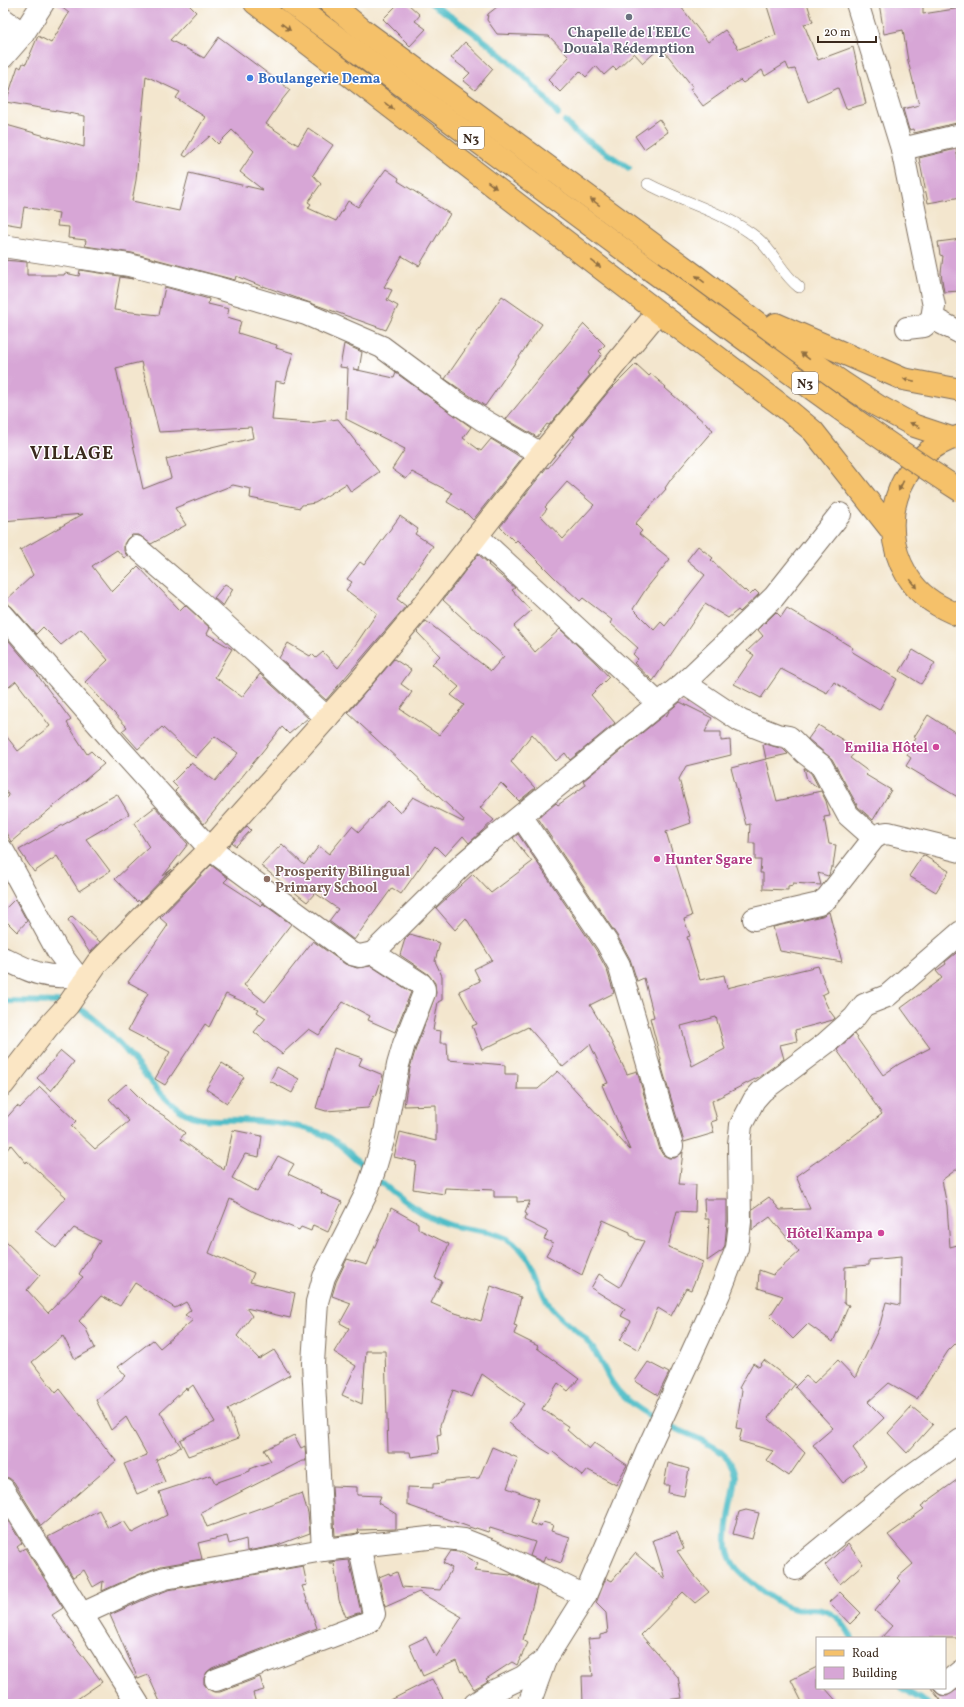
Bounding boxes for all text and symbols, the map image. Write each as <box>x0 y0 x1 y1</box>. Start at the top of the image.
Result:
marker: Chapelle de l'EELC Douala Rédemption <box>624 12 634 22</box>
scale bar <box>818 18 876 44</box>
one-way arrow <box>281 22 292 31</box>
place label: Chapelle de l'EELC Douala Rédemption <box>563 24 695 59</box>
text: 20 m <box>824 25 851 41</box>
place label: Boulangerie Dema <box>258 70 381 89</box>
marker: Boulangerie Dema <box>245 73 255 83</box>
one-way arrow <box>384 102 395 110</box>
road number: N3 <box>458 127 484 149</box>
one-way arrow <box>487 181 498 189</box>
one-way arrow <box>590 198 601 206</box>
one-way arrow <box>590 260 601 269</box>
one-way arrow <box>695 275 706 283</box>
one-way arrow <box>800 352 810 360</box>
road number: N3 <box>792 372 818 394</box>
one-way arrow <box>903 376 915 382</box>
one-way arrow <box>909 422 920 428</box>
district label: VILLAGE <box>30 442 114 467</box>
one-way arrow <box>898 480 904 491</box>
one-way arrow <box>909 579 918 590</box>
place label: Emilia Hôtel <box>845 739 928 758</box>
marker: Emilia Hôtel <box>931 742 941 752</box>
place label: Hunter Sgare <box>665 851 752 870</box>
marker: Hunter Sgare <box>652 854 662 864</box>
place label: Prosperity Bilingual Primary School <box>275 863 410 898</box>
marker: Prosperity Bilingual Primary School <box>262 874 272 884</box>
place label: Hôtel Kampa <box>786 1225 873 1244</box>
marker: Hôtel Kampa <box>876 1228 886 1238</box>
legend <box>816 1637 946 1689</box>
text: Road <box>852 1646 879 1662</box>
text: Building <box>852 1666 897 1682</box>

